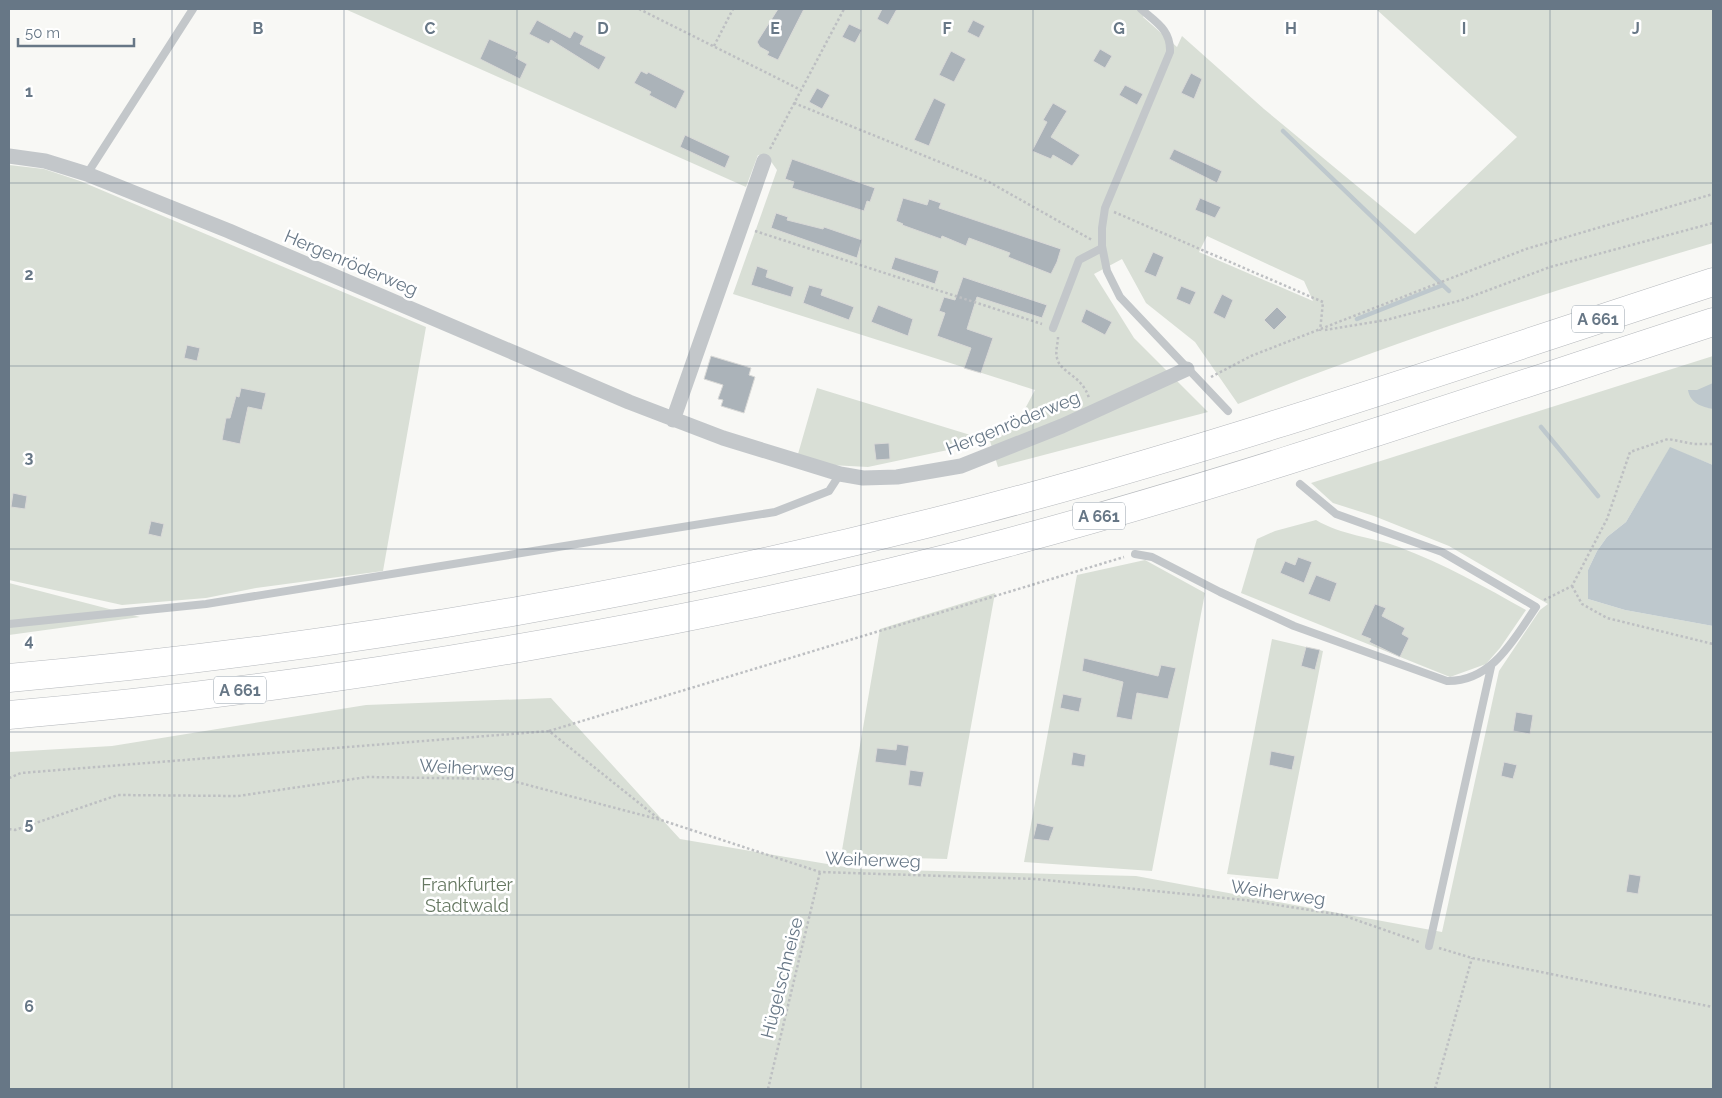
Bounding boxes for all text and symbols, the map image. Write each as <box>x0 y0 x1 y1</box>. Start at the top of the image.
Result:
scale bar <box>18 15 134 47</box>
text: B <box>253 19 264 38</box>
text: C <box>425 19 436 38</box>
text: D <box>597 19 609 38</box>
text: E <box>770 19 780 38</box>
text: F <box>942 19 952 38</box>
text: G <box>1113 19 1125 38</box>
text: H <box>1285 19 1297 38</box>
text: I <box>1462 19 1466 38</box>
text: J <box>1632 19 1640 38</box>
text: 50 m <box>25 24 60 42</box>
text: 1 <box>25 82 33 101</box>
street label: Hergenröderweg <box>281 225 421 300</box>
text: 2 <box>24 265 34 284</box>
road number: A 661 <box>1572 306 1624 332</box>
street label: Hergenröderweg <box>943 386 1083 459</box>
text: 3 <box>25 448 34 467</box>
road number: A 661 <box>1073 502 1125 530</box>
text: 4 <box>24 631 34 650</box>
road number: A 661 <box>214 676 266 704</box>
street label: Weiherweg <box>419 755 515 780</box>
text: 5 <box>25 814 34 833</box>
street label: Weiherweg <box>825 847 921 872</box>
park label: Frankfurter Stadtwald <box>421 874 514 916</box>
street label: Weiherweg <box>1229 875 1327 910</box>
street label: Hügelschneise <box>756 915 807 1041</box>
text: 6 <box>24 997 34 1016</box>

